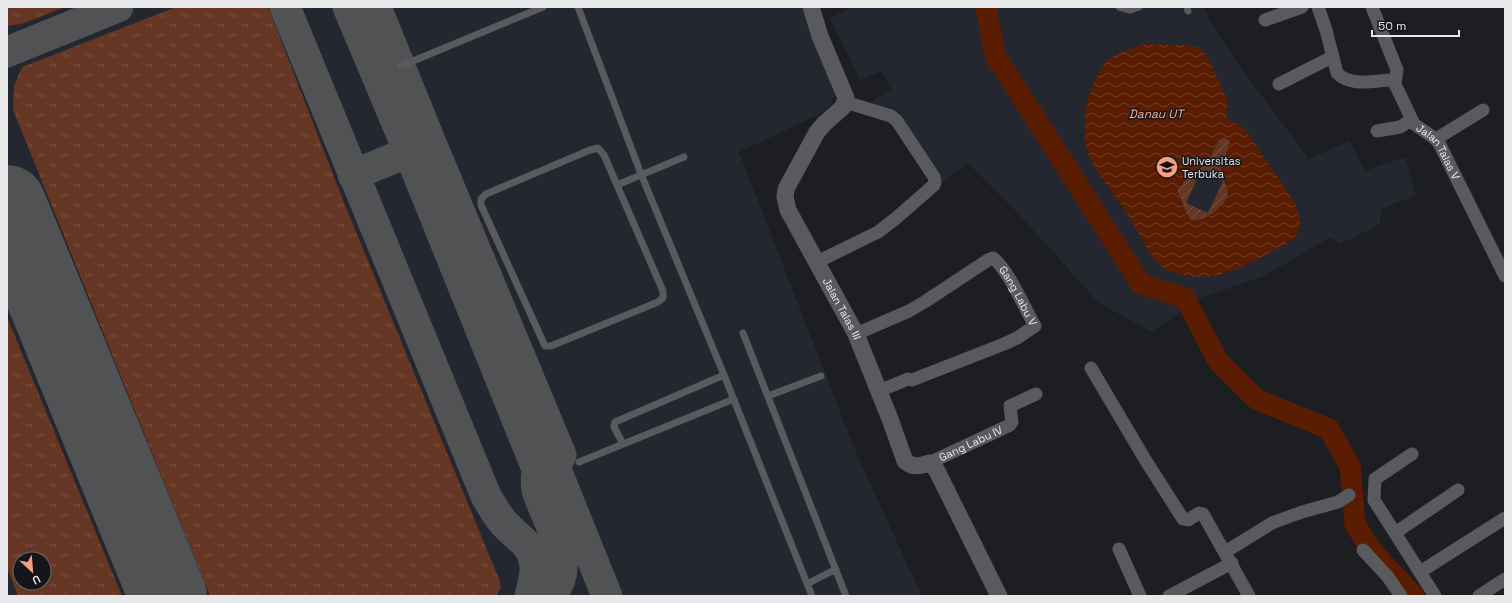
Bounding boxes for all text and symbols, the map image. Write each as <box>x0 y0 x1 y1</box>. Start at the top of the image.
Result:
scale bar <box>1372 12 1459 38</box>
text: 50 m <box>1378 18 1406 34</box>
water label: Danau UT <box>1129 106 1185 122</box>
street label: Jalan Talas V <box>1414 121 1463 182</box>
school or university icon: Universitas Terbuka <box>1154 154 1180 180</box>
place label: Universitas Terbuka <box>1182 154 1241 181</box>
street label: Gang Labu V <box>996 263 1041 328</box>
street label: Jalan Talas III <box>820 275 864 342</box>
street label: Gang Labu IV <box>937 422 1005 464</box>
north arrow <box>12 551 52 591</box>
text: U <box>30 572 43 588</box>

